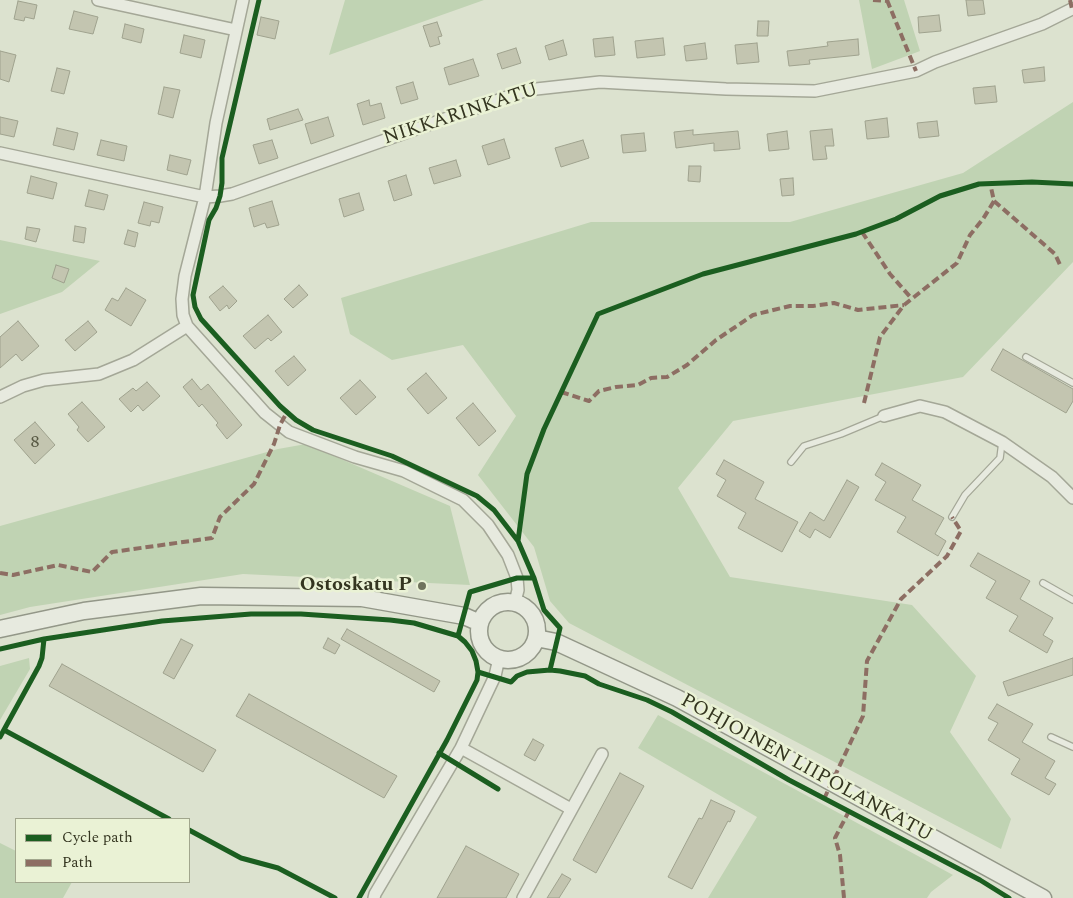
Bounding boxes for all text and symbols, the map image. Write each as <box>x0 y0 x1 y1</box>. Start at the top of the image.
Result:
street label: NIKKARINKATU <box>381 79 541 151</box>
house number: 8 <box>31 432 39 454</box>
place label: Ostoskatu P <box>300 574 412 598</box>
marker: Ostoskatu P <box>416 580 428 592</box>
street label: POHJOINEN LIIPOLANKATU <box>676 690 936 848</box>
legend <box>15 818 190 883</box>
text: Cycle path <box>62 826 133 849</box>
text: Path <box>62 851 93 874</box>

